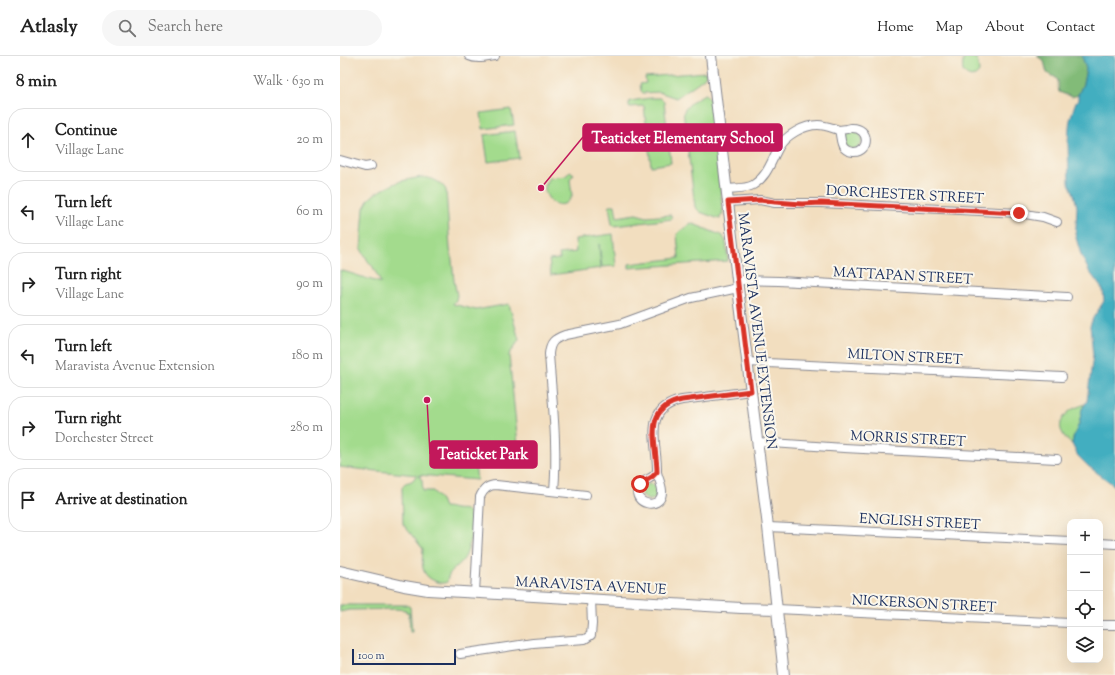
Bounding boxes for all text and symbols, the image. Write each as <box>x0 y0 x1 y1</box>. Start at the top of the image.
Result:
search box <box>102 10 382 46</box>
text: Atlasly <box>20 14 78 41</box>
icon: search <box>116 17 138 39</box>
text: Search here <box>148 17 223 38</box>
text: Home <box>877 18 914 38</box>
text: Map <box>936 18 963 38</box>
text: About <box>985 18 1024 38</box>
text: Contact <box>1046 18 1095 38</box>
text: 8 min <box>16 70 57 94</box>
text: Walk · 630 m <box>253 73 324 91</box>
text: Continue <box>55 121 117 142</box>
callout: Teaticket Elementary School <box>583 124 782 151</box>
icon: ahead <box>17 129 39 151</box>
text: Teaticket Elementary School <box>591 129 775 150</box>
text: 20 m <box>297 131 323 149</box>
text: Village Lane <box>55 142 124 160</box>
street label: DORCHESTER STREET <box>825 182 985 210</box>
text: Turn left <box>55 193 112 214</box>
icon: left <box>17 201 39 223</box>
text: 60 m <box>296 203 323 221</box>
route end <box>1010 204 1028 222</box>
street label: MARAVISTA AVENUE EXTENSION <box>732 212 780 451</box>
text: Village Lane <box>55 214 124 232</box>
street label: MATTAPAN STREET <box>832 263 973 291</box>
text: Turn right <box>55 265 121 286</box>
icon: right <box>17 273 39 295</box>
text: 90 m <box>296 275 323 293</box>
text: Village Lane <box>55 286 124 304</box>
text: Turn left <box>55 337 112 358</box>
icon: left <box>17 345 39 367</box>
street label: MILTON STREET <box>847 345 963 371</box>
text: 180 m <box>292 347 323 365</box>
text: Maravista Avenue Extension <box>55 358 215 376</box>
text: Turn right <box>55 409 121 430</box>
icon: right <box>17 417 39 439</box>
text: 280 m <box>290 419 323 437</box>
street label: MORRIS STREET <box>850 427 966 453</box>
text: Dorchester Street <box>55 430 153 448</box>
callout: Teaticket Park <box>430 441 537 468</box>
text: Teaticket Park <box>438 445 529 466</box>
route start <box>631 475 649 493</box>
icon: arrive <box>17 489 39 511</box>
text: Arrive at destination <box>55 490 188 511</box>
street label: ENGLISH STREET <box>859 510 981 536</box>
map controls <box>1067 519 1103 663</box>
button: + <box>1067 519 1103 555</box>
button: − <box>1067 555 1103 591</box>
street label: MARAVISTA AVENUE <box>515 573 667 601</box>
street label: NICKERSON STREET <box>851 591 997 619</box>
button: locate <box>1067 591 1103 627</box>
button: layers <box>1067 627 1103 663</box>
scale bar <box>352 647 456 666</box>
text: 100 m <box>358 648 385 664</box>

